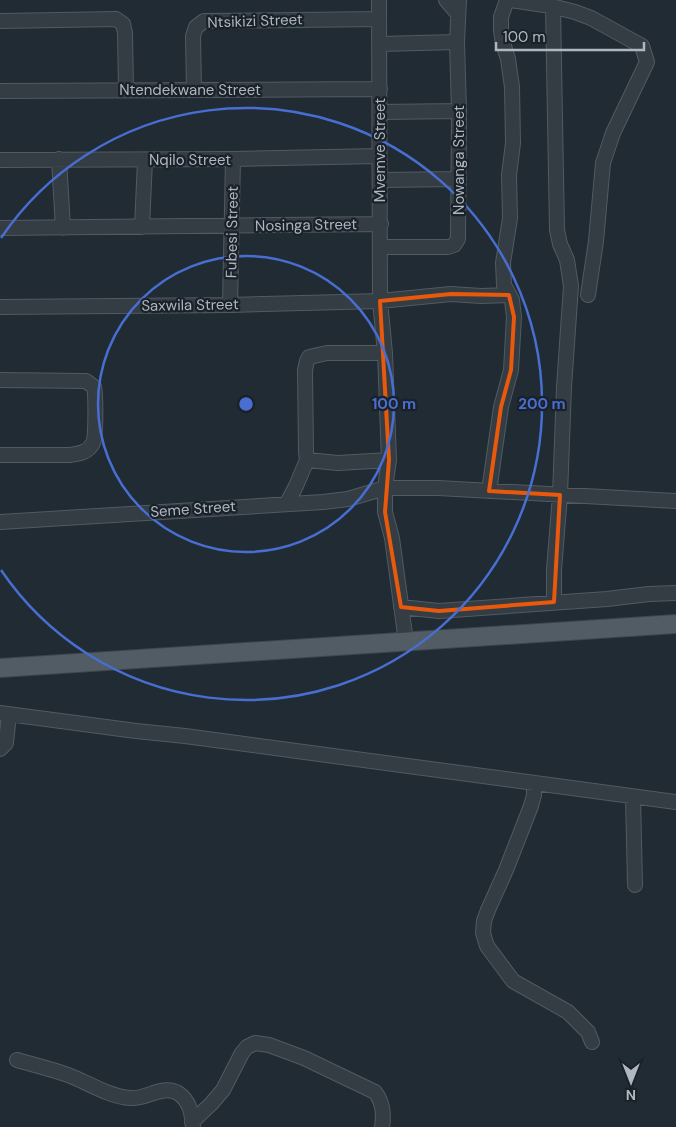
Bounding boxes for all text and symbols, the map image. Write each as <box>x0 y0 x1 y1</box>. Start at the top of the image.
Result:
street label: Ntsikizi Street <box>207 9 303 33</box>
scale bar <box>496 20 644 52</box>
text: 100 m <box>503 27 546 47</box>
street label: Ntendekwane Street <box>119 80 261 100</box>
street label: Mvemve Street <box>370 98 390 202</box>
street label: Nowanga Street <box>449 105 469 215</box>
street label: Nqilo Street <box>149 150 231 170</box>
street label: Fubesi Street <box>221 186 243 278</box>
street label: Nosinga Street <box>255 214 357 236</box>
street label: Saxwila Street <box>141 294 239 316</box>
text: 100 m <box>372 394 416 414</box>
text: 200 m <box>518 394 566 414</box>
centre of rings <box>237 395 255 413</box>
street label: Seme Street <box>150 496 237 522</box>
north arrow <box>606 1057 656 1107</box>
text: N <box>626 1086 636 1104</box>

